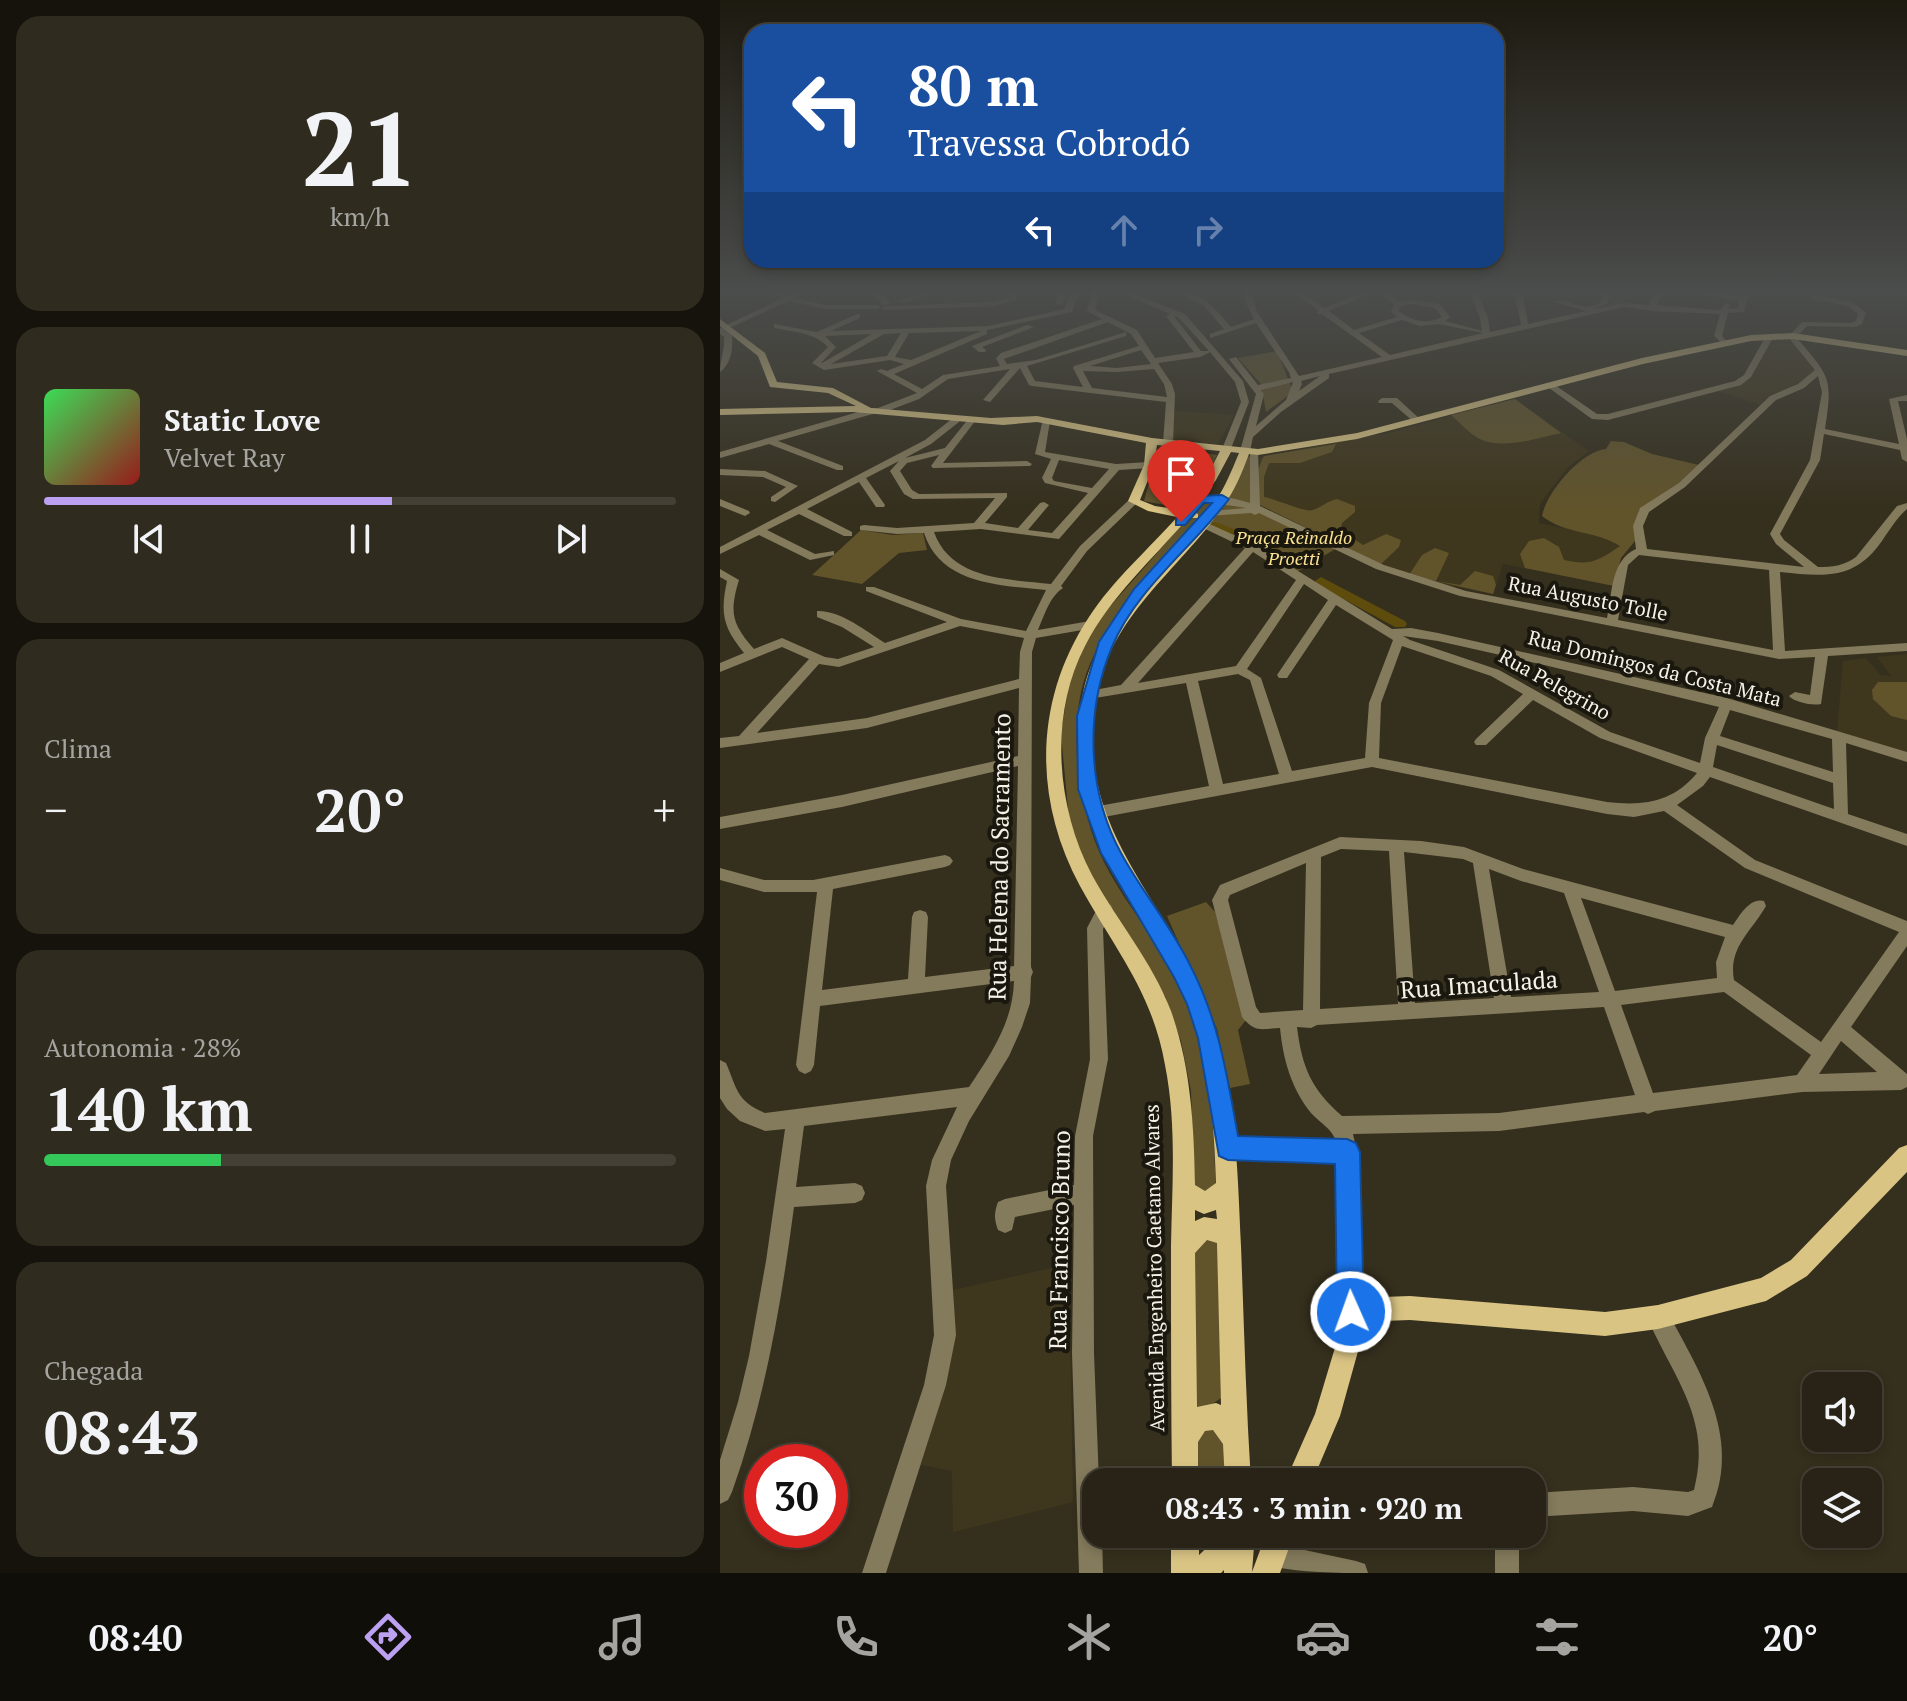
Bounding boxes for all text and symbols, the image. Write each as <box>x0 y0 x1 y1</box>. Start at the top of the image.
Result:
text: 80 m <box>908 48 1038 122</box>
icon: left <box>776 56 880 160</box>
text: 21 <box>301 78 419 216</box>
text: Travessa Cobrodó <box>908 119 1191 166</box>
text: km/h <box>330 199 390 233</box>
icon: left <box>1018 208 1062 252</box>
icon: ahead <box>1102 208 1146 252</box>
icon: right <box>1186 208 1230 252</box>
text: Static Love <box>164 400 321 440</box>
text: Velvet Ray <box>164 440 285 474</box>
pin <box>1147 440 1215 522</box>
icon: arrive <box>1159 452 1203 496</box>
icon: previous <box>127 517 171 561</box>
icon: pause <box>338 517 382 561</box>
icon: next <box>549 517 593 561</box>
park label: Praça Reinaldo Proetti <box>1235 525 1352 570</box>
street label: Rua Augusto Tolle <box>1506 569 1670 627</box>
street label: Rua Domingos da Costa Mata <box>1526 623 1784 713</box>
street label: Rua Pelegrino <box>1494 642 1616 726</box>
street label: Rua Helena do Sacramento <box>980 713 1018 1001</box>
text: Clima <box>44 731 112 765</box>
text: 20° <box>314 770 406 849</box>
text: − <box>44 780 67 839</box>
text: + <box>653 780 676 839</box>
street label: Rua Imaculada <box>1399 963 1559 1005</box>
text: Autonomia · 28% <box>44 1030 242 1064</box>
text: 140 km <box>44 1069 252 1148</box>
street label: Avenida Engenheiro Caetano Alvares <box>1138 1104 1170 1432</box>
street label: Rua Francisco Bruno <box>1041 1130 1077 1350</box>
position arrow <box>1309 1270 1393 1354</box>
text: Chegada <box>44 1353 143 1387</box>
map controls <box>1802 1372 1882 1548</box>
button: sound <box>1802 1372 1882 1452</box>
text: 08:43 <box>44 1392 200 1471</box>
speed limit sign: 30 <box>744 1444 848 1548</box>
button: layers <box>1802 1468 1882 1548</box>
text: 08:43 · 3 min · 920 m <box>1166 1488 1462 1528</box>
icon: directions <box>360 1609 416 1665</box>
icon: music <box>594 1609 650 1665</box>
icon: phone <box>828 1609 884 1665</box>
icon: climate <box>1061 1609 1117 1665</box>
icon: car <box>1295 1609 1351 1665</box>
icon: filters <box>1529 1609 1585 1665</box>
text: 08:40 <box>89 1614 183 1661</box>
text: 20° <box>1762 1614 1818 1661</box>

